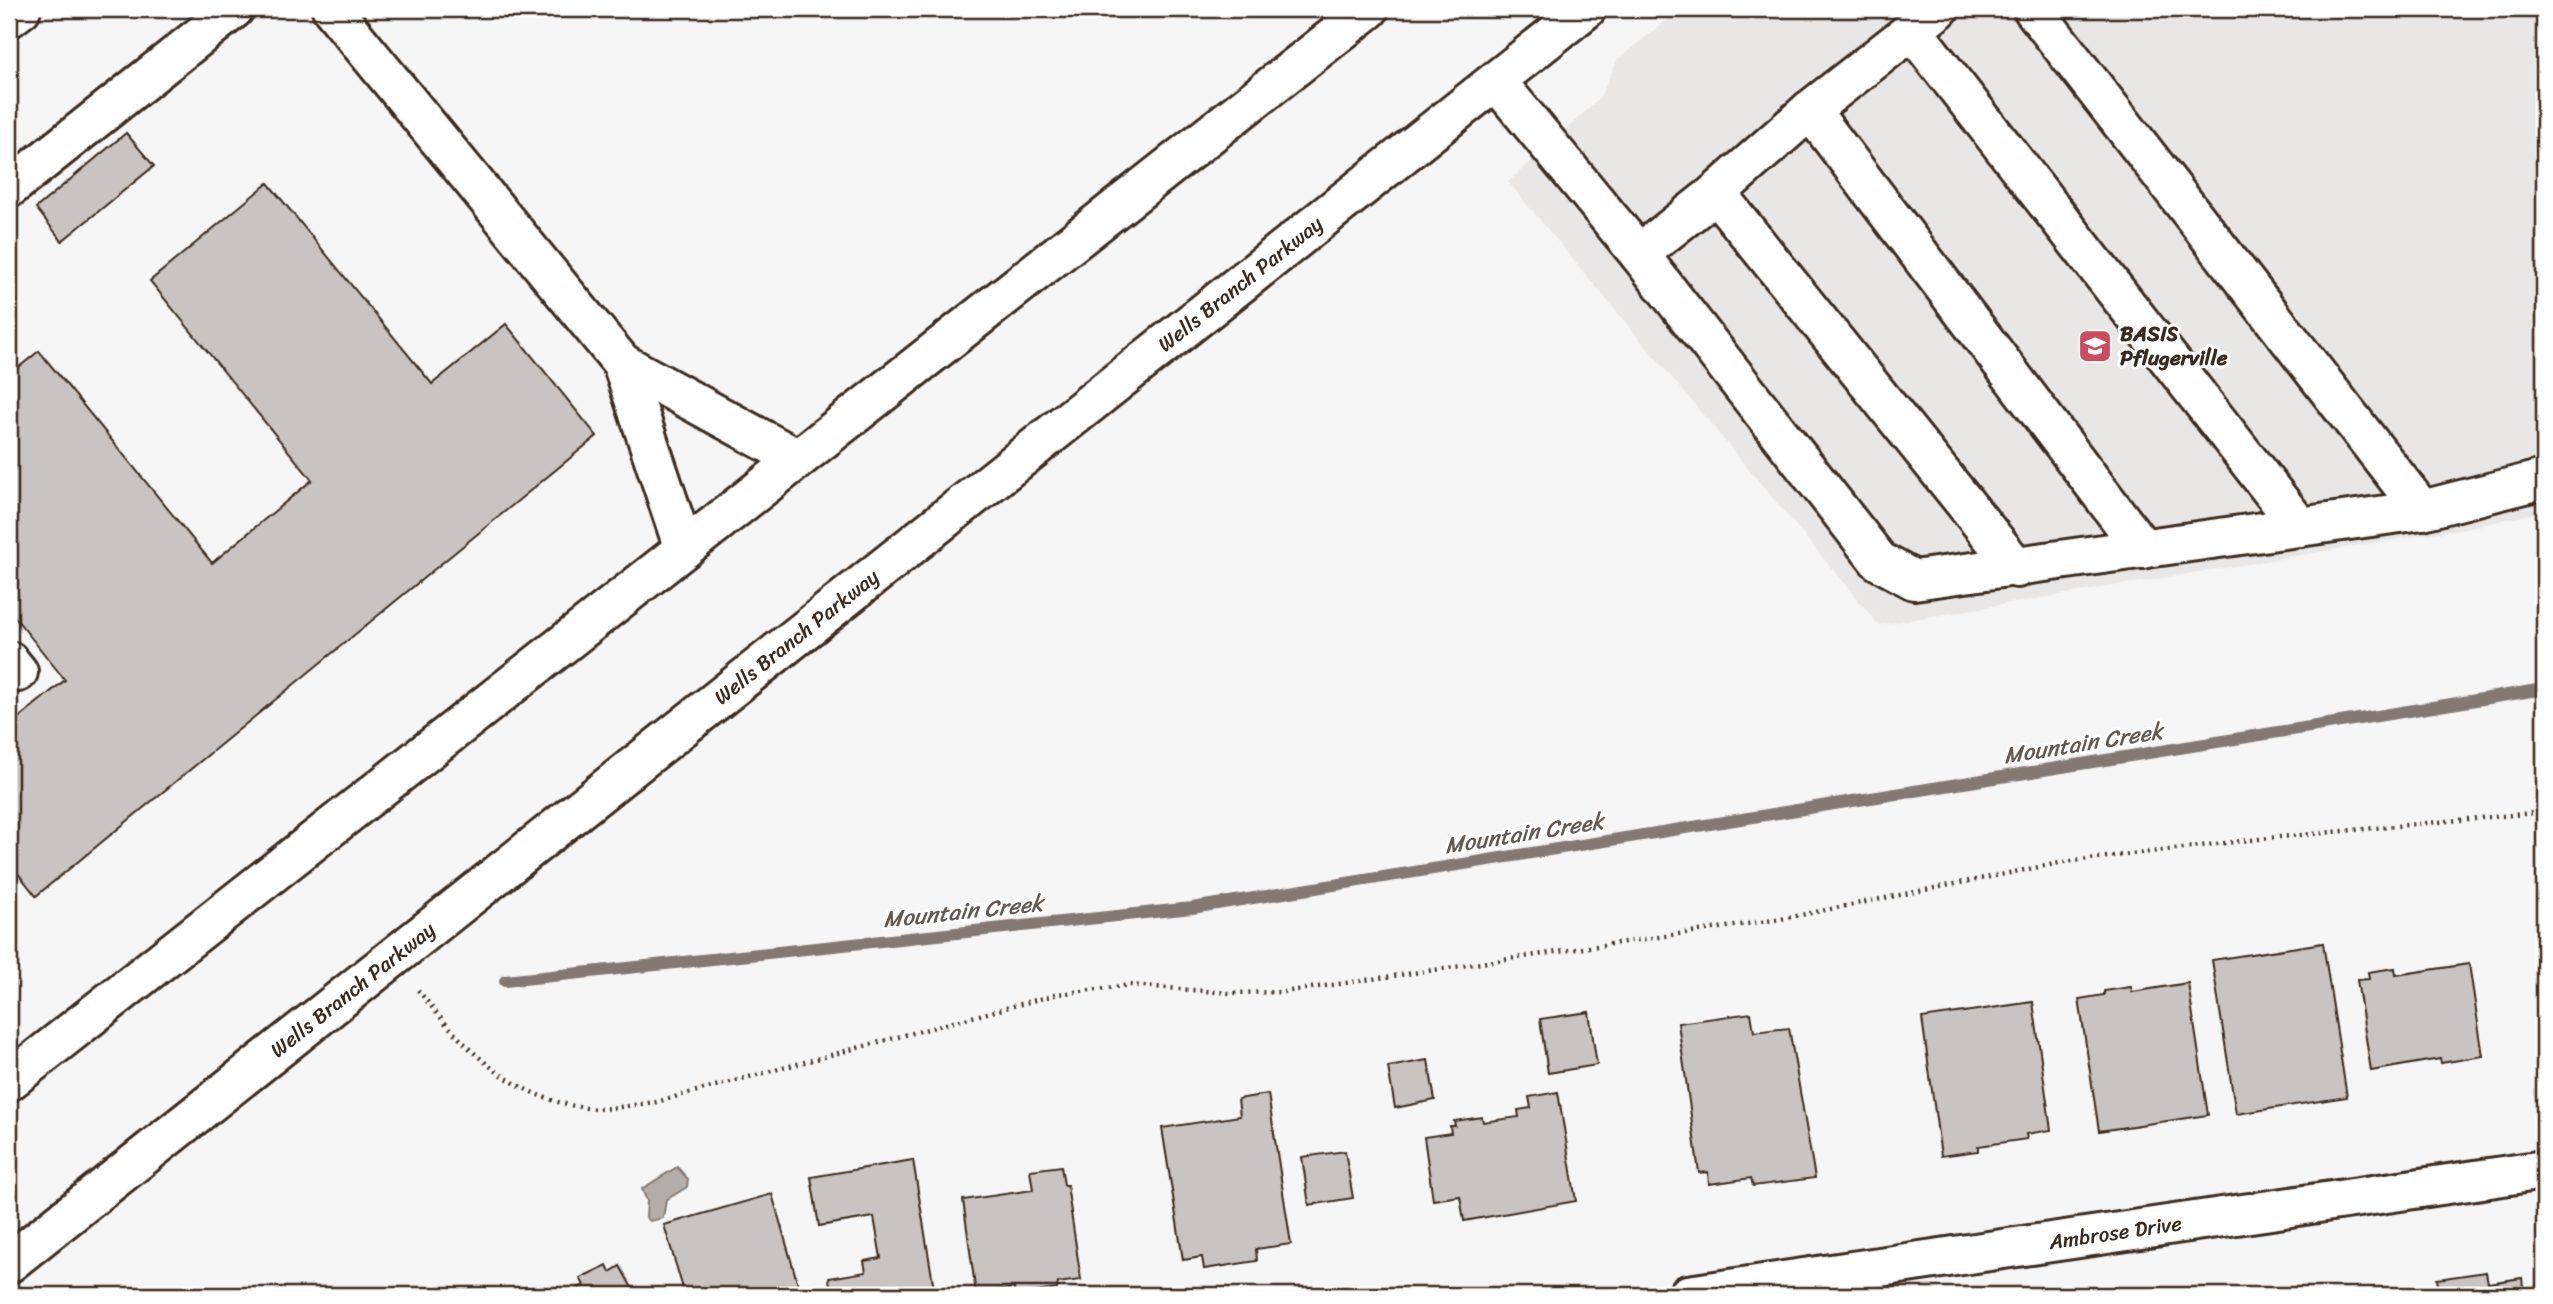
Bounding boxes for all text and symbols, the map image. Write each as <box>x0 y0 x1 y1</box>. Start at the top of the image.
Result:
street label: Wells Branch Parkway <box>1149 206 1332 362</box>
place label: BASIS Pflugerville <box>2120 315 2228 377</box>
school or university icon: BASIS Pflugerville <box>2076 327 2114 365</box>
street label: Wells Branch Parkway <box>705 559 888 715</box>
water label: Mountain Creek <box>2001 710 2168 776</box>
water label: Mountain Creek <box>1442 800 1609 866</box>
water label: Mountain Creek <box>881 882 1048 940</box>
street label: Wells Branch Parkway <box>261 912 444 1068</box>
street label: Ambrose Drive <box>2045 1204 2185 1261</box>

